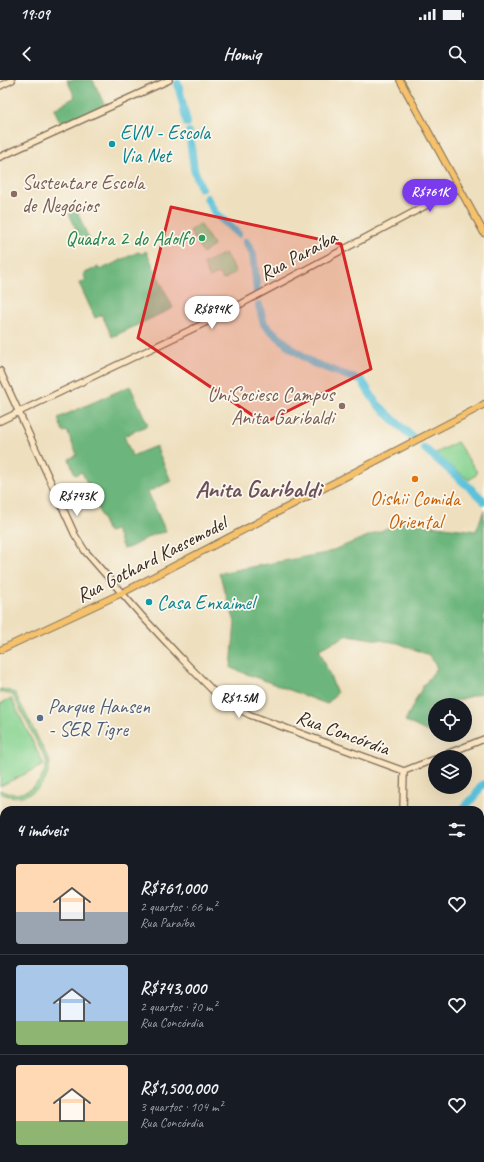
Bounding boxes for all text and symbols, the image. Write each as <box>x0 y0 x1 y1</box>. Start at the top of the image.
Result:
text: 19:09 <box>20 5 50 24</box>
icon: back <box>16 43 38 65</box>
text: Homiq <box>223 43 261 65</box>
icon: search <box>446 43 468 65</box>
place label: EVN - Escola Via Net <box>120 120 212 168</box>
marker: EVN - Escola Via Net <box>107 139 117 149</box>
place label: Sustentare Escola de Negócios <box>22 170 146 218</box>
pin: R$761K <box>397 179 463 213</box>
text: R$761K <box>411 184 449 200</box>
marker: Sustentare Escola de Negócios <box>9 189 19 199</box>
street label: Rua Paraíba <box>255 224 342 286</box>
place label: Quadra 2 do Adolfo <box>66 226 195 251</box>
marker: Quadra 2 do Adolfo <box>197 233 207 243</box>
pin: R$894K <box>179 296 245 330</box>
text: R$894K <box>194 301 230 317</box>
place label: UniSociesc Campus Anita Garibaldi <box>207 382 336 430</box>
marker: UniSociesc Campus Anita Garibaldi <box>337 401 347 411</box>
district label: Anita Garibaldi <box>195 474 324 504</box>
marker: Oishii Comida Oriental <box>410 474 420 484</box>
pin: R$743K <box>44 483 110 517</box>
place label: Oishii Comida Oriental <box>370 486 462 534</box>
text: R$743K <box>58 488 96 504</box>
street label: Rua Gothard Kaesemodel <box>72 509 234 608</box>
place label: Casa Enxaimel <box>157 590 258 615</box>
marker: Casa Enxaimel <box>144 597 154 607</box>
pin: R$1.5M <box>206 685 272 719</box>
text: R$1.5M <box>221 690 257 706</box>
place label: Parque Hansen - SER Tigre <box>48 694 151 742</box>
map controls <box>428 698 472 794</box>
button: locate <box>428 698 472 742</box>
street label: Rua Concórdia <box>293 704 395 761</box>
marker: Parque Hansen - SER Tigre <box>35 713 45 723</box>
button: layers <box>428 750 472 794</box>
icon: filters <box>446 819 468 841</box>
text: 4 imóveis <box>16 820 67 841</box>
text: R$761,000 <box>140 878 206 899</box>
icon: home <box>48 880 96 928</box>
icon: heart <box>446 893 468 915</box>
text: 2 quartos · 66 m² <box>140 899 217 915</box>
text: Rua Paraíba <box>140 915 195 931</box>
text: R$743,000 <box>140 978 206 999</box>
icon: home <box>48 981 96 1029</box>
icon: heart <box>446 994 468 1016</box>
text: 2 quartos · 70 m² <box>140 999 217 1015</box>
text: Rua Concórdia <box>140 1015 203 1031</box>
text: R$1,500,000 <box>140 1078 217 1099</box>
icon: home <box>48 1081 96 1129</box>
icon: heart <box>446 1094 468 1116</box>
text: 3 quartos · 104 m² <box>140 1099 223 1115</box>
text: Rua Concórdia <box>140 1115 203 1131</box>

